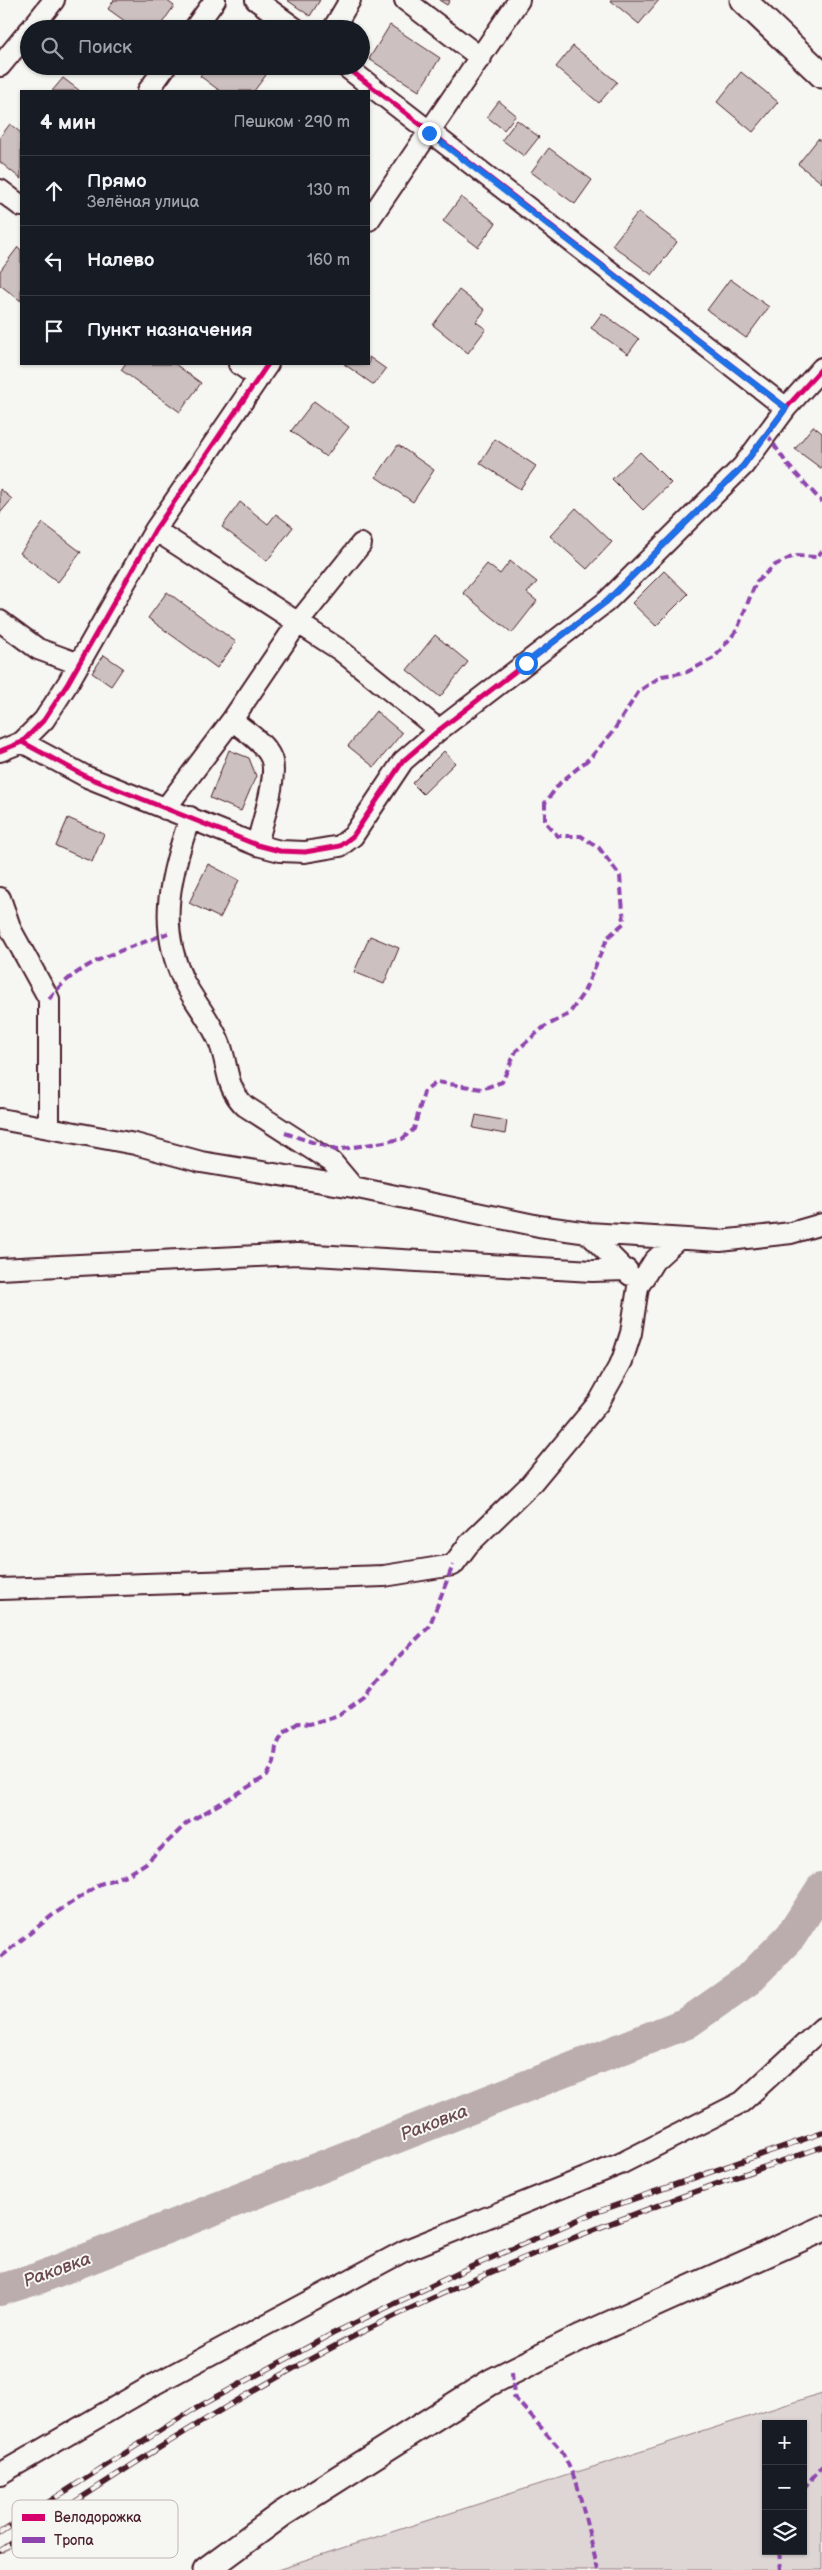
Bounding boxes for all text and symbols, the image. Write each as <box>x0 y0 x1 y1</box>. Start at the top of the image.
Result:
search box <box>20 20 370 75</box>
icon: search <box>38 34 66 62</box>
text: Поиск <box>78 36 132 59</box>
text: 4 мин <box>40 110 96 135</box>
text: Пешком · 290 m <box>234 113 350 132</box>
route end <box>418 122 441 145</box>
text: Прямо <box>87 170 147 193</box>
icon: ahead <box>40 177 68 205</box>
text: 130 m <box>307 181 350 200</box>
text: Зелёная улица <box>87 193 199 212</box>
icon: left <box>40 247 68 275</box>
text: Налево <box>87 249 154 272</box>
text: 160 m <box>307 251 350 270</box>
icon: arrive <box>40 317 68 345</box>
text: Пункт назначения <box>87 319 252 342</box>
route start <box>515 652 538 675</box>
water label: Раковка <box>397 2101 471 2145</box>
water label: Раковка <box>20 2248 94 2292</box>
map controls <box>762 2420 807 2555</box>
button: + <box>762 2420 807 2465</box>
button: − <box>762 2465 807 2510</box>
legend <box>12 2500 178 2558</box>
text: Велодорожка <box>54 2509 142 2526</box>
button: layers <box>762 2510 807 2555</box>
text: Тропа <box>54 2532 94 2549</box>

